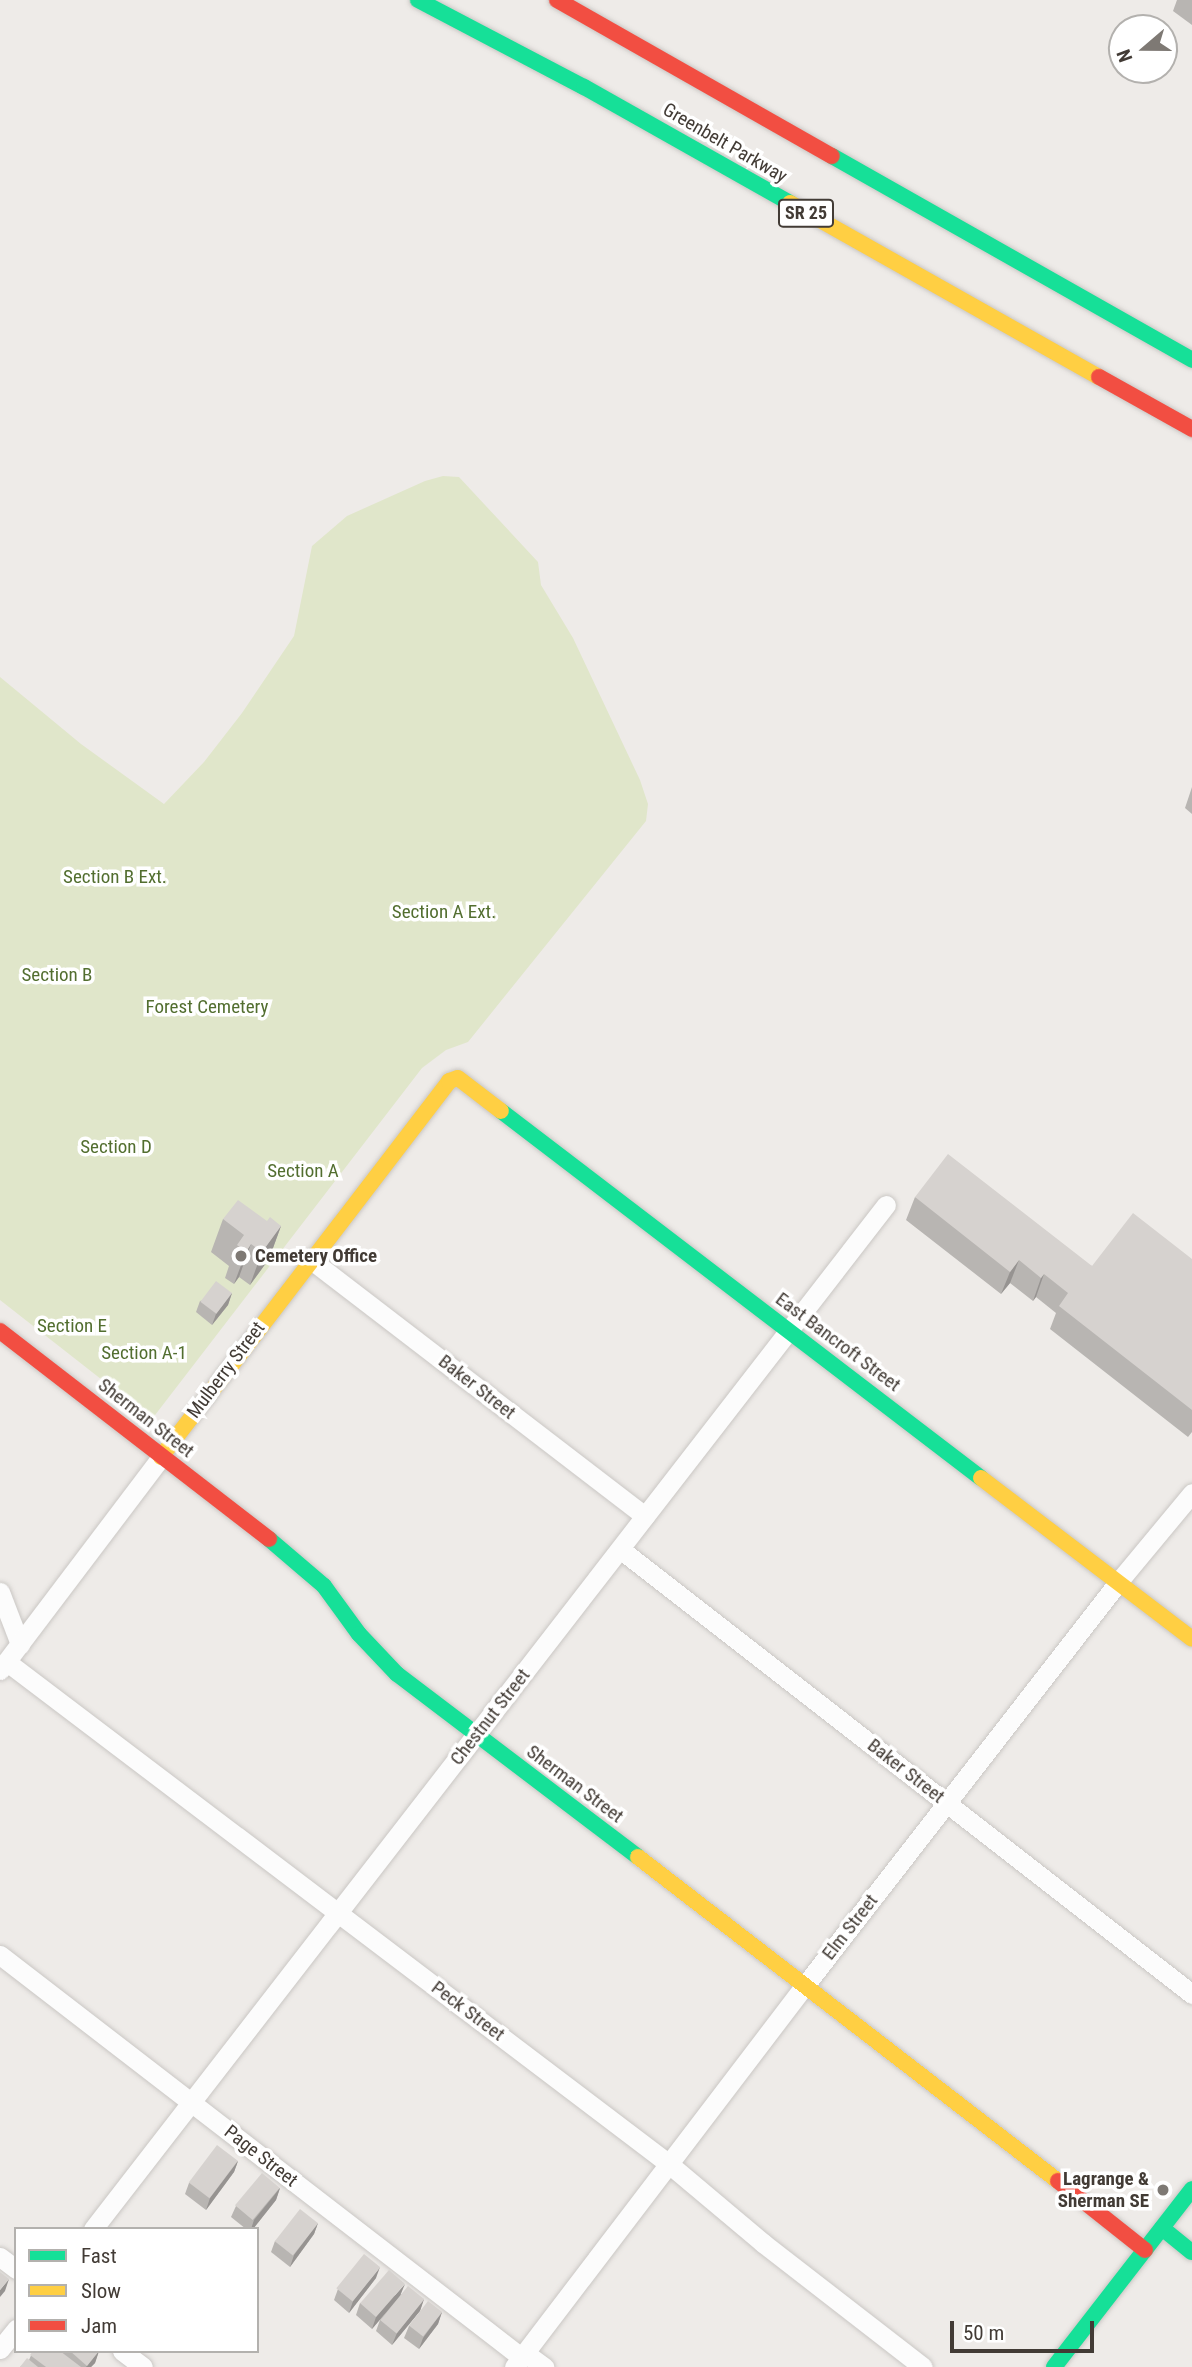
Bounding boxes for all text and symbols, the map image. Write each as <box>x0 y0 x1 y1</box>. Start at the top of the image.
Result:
north arrow <box>1108 14 1178 84</box>
text: N <box>1112 46 1137 65</box>
street label: Greenbelt Parkway <box>659 98 791 188</box>
road number: SR 25 <box>776 198 836 228</box>
park label: Section B Ext. <box>63 866 167 888</box>
park label: Section A Ext. <box>392 901 496 923</box>
park label: Section B <box>22 964 92 986</box>
park label: Forest Cemetery <box>146 996 268 1018</box>
park label: Section D <box>80 1136 152 1158</box>
park label: Section A <box>267 1160 339 1182</box>
place label: Cemetery Office <box>255 1245 377 1267</box>
marker: Cemetery Office <box>233 1248 249 1264</box>
street label: East Bancroft Street <box>771 1288 905 1396</box>
park label: Section E <box>37 1315 107 1337</box>
street label: Mulberry Street <box>182 1317 270 1423</box>
park label: Section A-1 <box>101 1342 187 1364</box>
street label: Baker Street <box>434 1350 520 1424</box>
street label: Sherman Street <box>94 1374 198 1462</box>
street label: Chestnut Street <box>445 1664 535 1770</box>
street label: Baker Street <box>863 1734 949 1808</box>
street label: Sherman Street <box>522 1740 628 1828</box>
street label: Elm Street <box>817 1890 883 1964</box>
street label: Peck Street <box>427 1976 509 2046</box>
street label: Page Street <box>220 2120 302 2192</box>
place label: Lagrange & Sherman SE <box>1058 2168 1149 2212</box>
marker: Lagrange & Sherman SE <box>1155 2182 1171 2198</box>
legend <box>14 2227 259 2353</box>
text: Fast <box>81 2244 117 2268</box>
text: Slow <box>81 2279 121 2303</box>
scale bar <box>954 2308 1098 2352</box>
text: Jam <box>81 2314 117 2338</box>
text: 50 m <box>963 2321 1004 2345</box>

